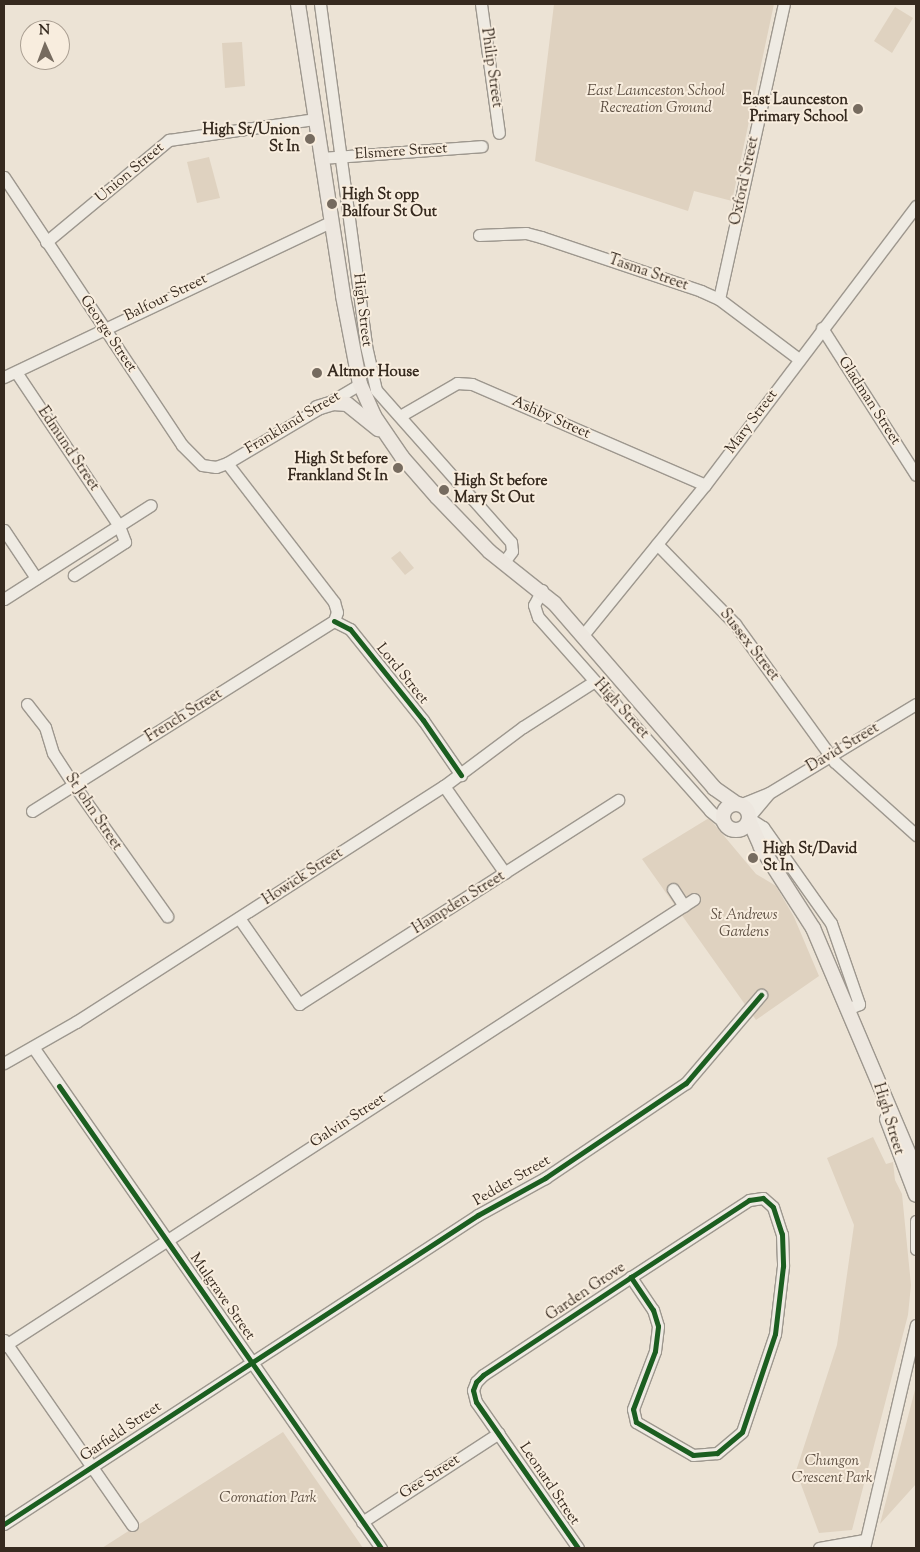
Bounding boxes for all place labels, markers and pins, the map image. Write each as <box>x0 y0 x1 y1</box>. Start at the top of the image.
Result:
place label: East Launceston Primary School <box>743 91 848 126</box>
marker: East Launceston Primary School <box>852 103 864 115</box>
place label: High St/Union St In <box>202 121 300 156</box>
marker: High St/Union St In <box>304 133 316 145</box>
place label: High St opp Balfour St Out <box>342 186 437 221</box>
marker: High St opp Balfour St Out <box>326 198 338 210</box>
place label: Altmor House <box>327 364 419 382</box>
marker: Altmor House <box>311 367 323 379</box>
place label: High St before Frankland St In <box>288 450 388 485</box>
marker: High St before Frankland St In <box>392 462 404 474</box>
place label: High St before Mary St Out <box>454 472 548 507</box>
marker: High St before Mary St Out <box>438 484 450 496</box>
place label: High St/David St In <box>763 840 857 875</box>
marker: High St/David St In <box>747 852 759 864</box>

